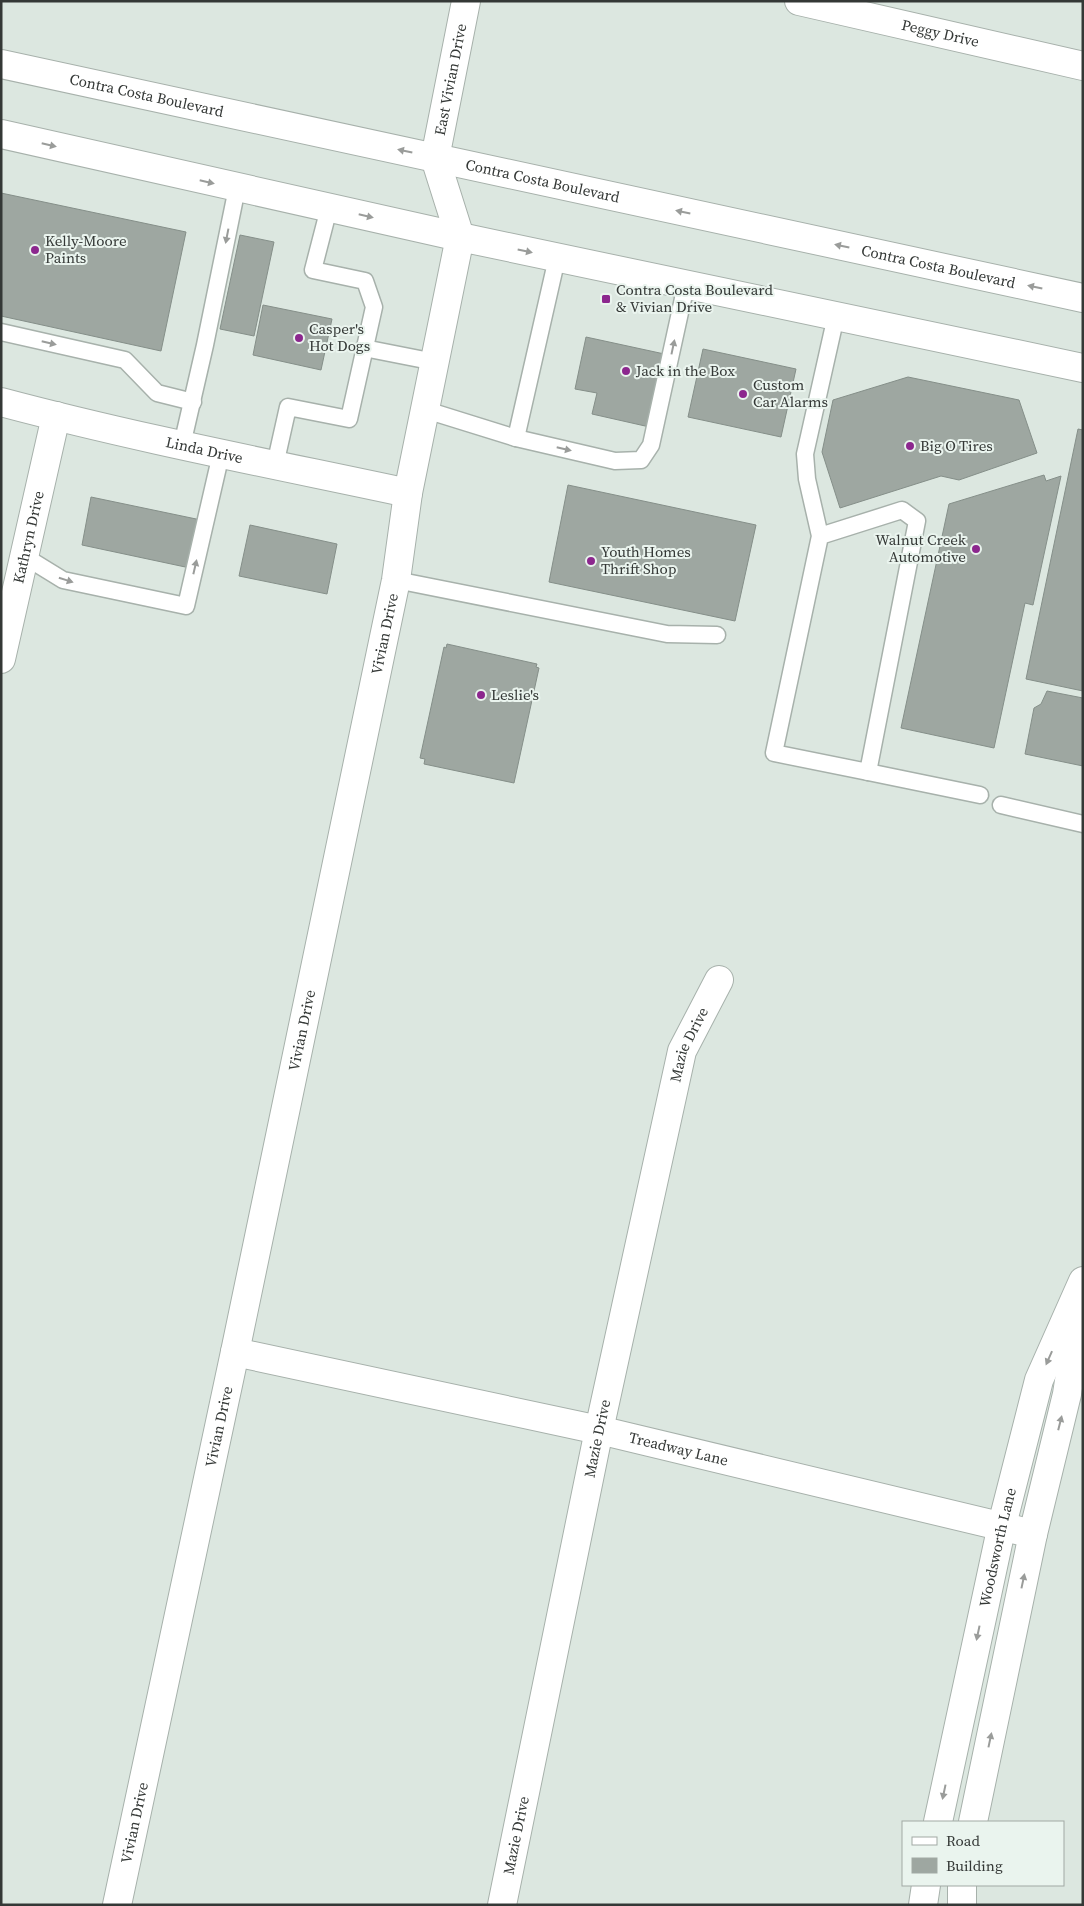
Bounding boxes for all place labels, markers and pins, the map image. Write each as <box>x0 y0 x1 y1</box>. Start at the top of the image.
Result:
place label: Kelly-Moore Paints <box>45 230 127 268</box>
marker: Kelly-Moore Paints <box>29 244 41 256</box>
place label: Contra Costa Boulevard & Vivian Drive <box>616 279 773 317</box>
marker: Contra Costa Boulevard & Vivian Drive <box>600 293 612 305</box>
place label: Casper's Hot Dogs <box>309 318 370 356</box>
marker: Casper's Hot Dogs <box>293 332 305 344</box>
place label: Jack in the Box <box>635 360 735 381</box>
marker: Jack in the Box <box>620 365 632 377</box>
place label: Custom Car Alarms <box>753 374 828 412</box>
marker: Custom Car Alarms <box>737 388 749 400</box>
place label: Big O Tires <box>920 435 993 456</box>
marker: Big O Tires <box>904 440 916 452</box>
place label: Walnut Creek Automotive <box>875 529 967 567</box>
place label: Youth Homes Thrift Shop <box>601 541 691 579</box>
marker: Walnut Creek Automotive <box>970 543 982 555</box>
marker: Youth Homes Thrift Shop <box>585 555 597 567</box>
place label: Leslie's <box>491 684 539 705</box>
marker: Leslie's <box>475 689 487 701</box>

